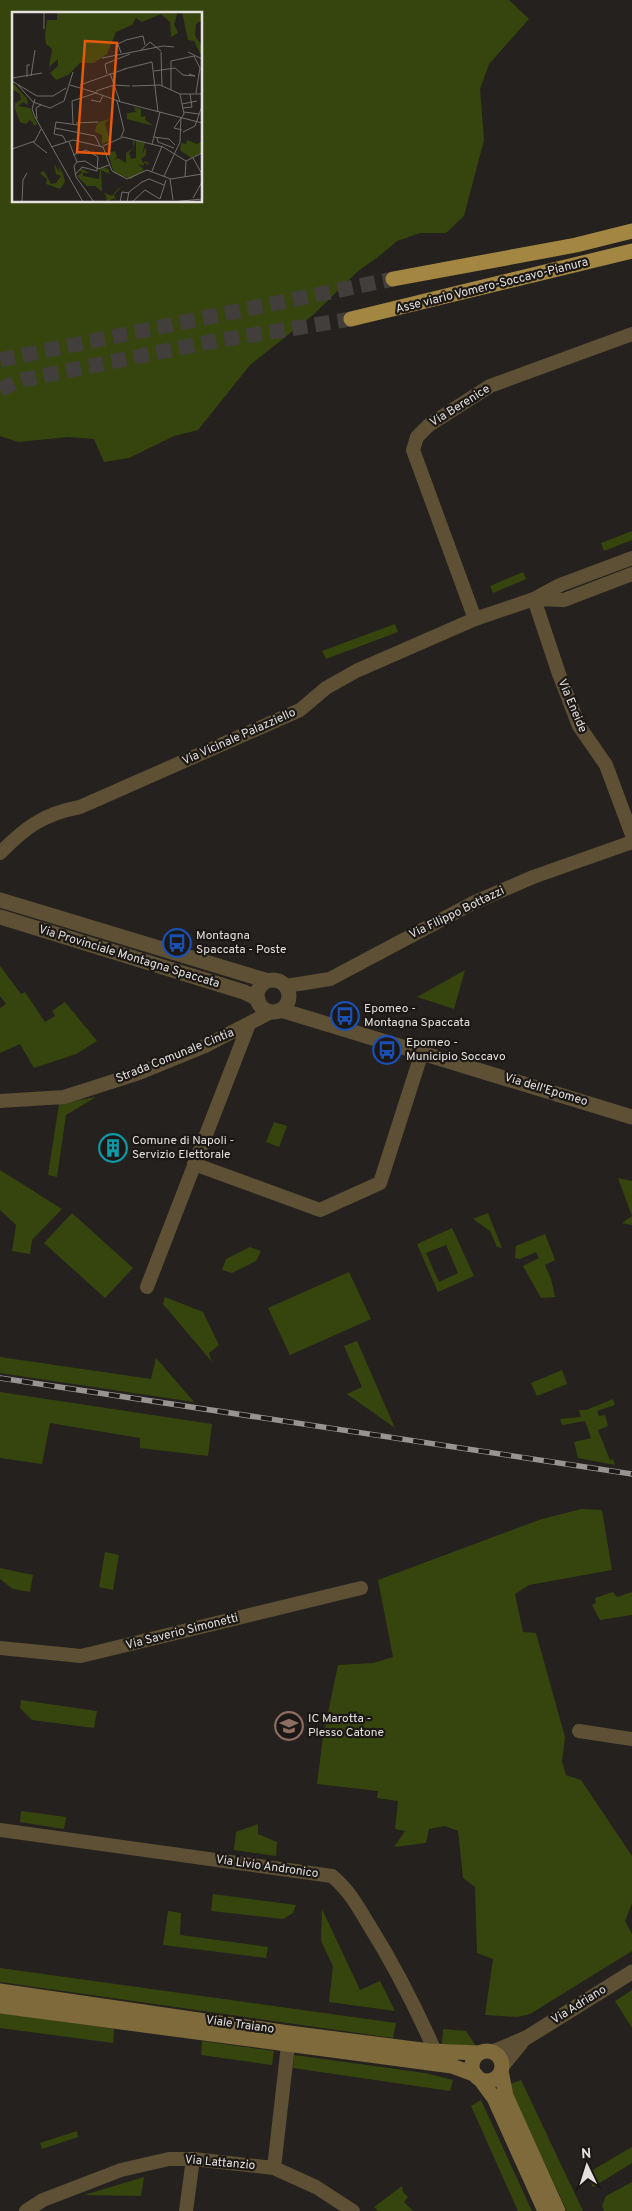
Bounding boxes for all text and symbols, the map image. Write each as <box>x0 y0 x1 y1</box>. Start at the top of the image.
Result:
inset map <box>12 12 202 202</box>
street label: Asse viario Vomero-Soccavo-Pianura <box>394 254 590 318</box>
street label: Via Berenice <box>427 381 493 431</box>
street label: Via Eneide <box>554 677 590 735</box>
street label: Via Vicinale Palazziello <box>180 705 299 769</box>
street label: Via Filippo Bottazzi <box>407 883 507 943</box>
street label: Via Provinciale Montagna Spaccata <box>37 922 221 992</box>
bus stop icon: Montagna Spaccata - Poste <box>162 928 192 958</box>
place label: Montagna Spaccata - Poste <box>196 928 286 958</box>
bus stop icon: Epomeo - Montagna Spaccata <box>330 1001 360 1031</box>
place label: Epomeo - Montagna Spaccata <box>364 1001 470 1031</box>
street label: Strada Comunale Cintia <box>114 1025 236 1087</box>
bus stop icon: Epomeo - Municipio Soccavo <box>372 1035 402 1065</box>
place label: Epomeo - Municipio Soccavo <box>406 1035 506 1065</box>
street label: Via dell'Epomeo <box>502 1070 590 1110</box>
building icon: Comune di Napoli - Servizio Elettorale <box>98 1133 128 1163</box>
place label: Comune di Napoli - Servizio Elettorale <box>132 1133 234 1163</box>
street label: Via Saverio Simonetti <box>124 1610 240 1654</box>
school or university icon: IC Marotta - Plesso Catone <box>274 1711 304 1741</box>
place label: IC Marotta - Plesso Catone <box>308 1711 384 1741</box>
street label: Via Livio Andronico <box>215 1852 320 1882</box>
street label: Via Adriano <box>548 1982 610 2028</box>
street label: Viale Traiano <box>205 2012 276 2038</box>
north arrow <box>562 2141 612 2191</box>
text: N <box>581 2146 592 2163</box>
street label: Via Lattanzio <box>184 2152 256 2174</box>

